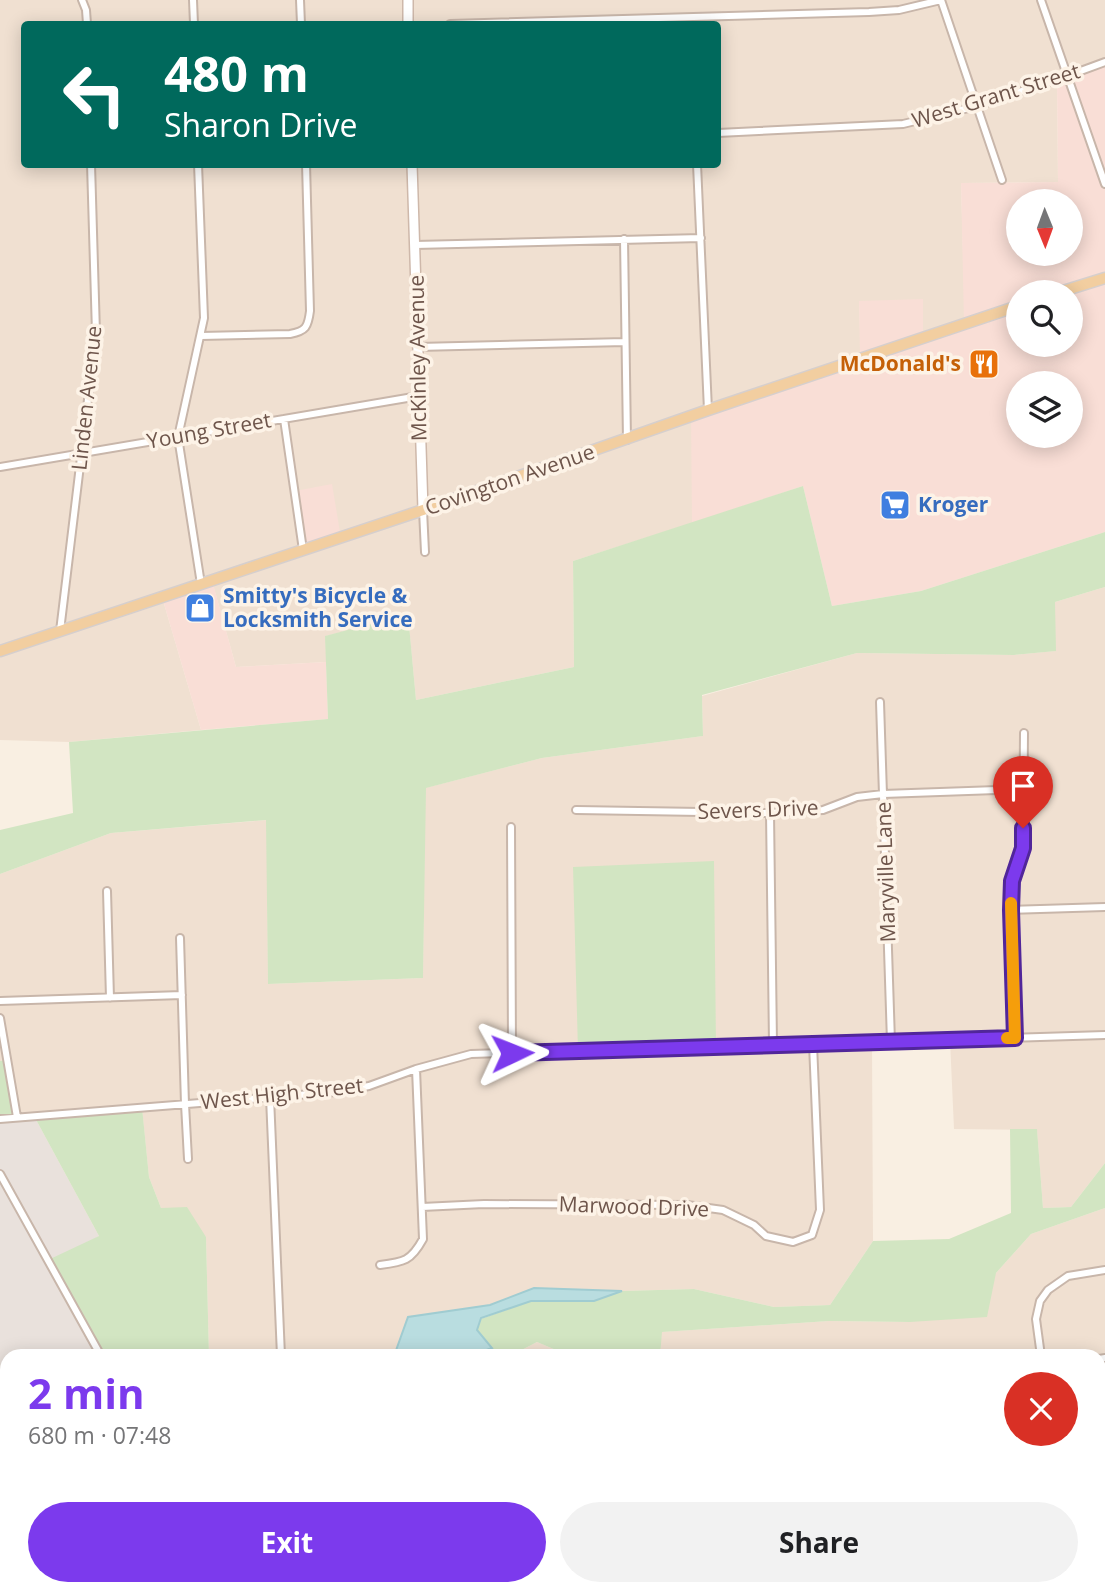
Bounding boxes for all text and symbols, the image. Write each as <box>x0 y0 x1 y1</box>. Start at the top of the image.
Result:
text: 480 m <box>164 40 309 106</box>
icon: left <box>49 49 140 140</box>
street label: West Grant Street <box>908 56 1083 134</box>
text: Sharon Drive <box>164 103 358 146</box>
north arrow <box>1006 189 1083 266</box>
map controls <box>1006 189 1083 448</box>
street label: McKinley Avenue <box>402 275 432 441</box>
button: search <box>1006 280 1083 357</box>
street label: Linden Avenue <box>64 324 108 472</box>
restaurant icon: McDonald's <box>967 347 1001 381</box>
place label: McDonald's <box>840 349 961 377</box>
button: layers <box>1006 371 1083 448</box>
street label: Young Street <box>145 405 273 455</box>
street label: Covington Avenue <box>421 437 598 521</box>
supermarket icon: Kroger <box>878 488 912 522</box>
place label: Kroger <box>918 490 989 518</box>
place label: Smitty's Bicycle & Locksmith Service <box>223 581 413 633</box>
shop icon: Smitty's Bicycle & Locksmith Service <box>183 591 217 625</box>
pin <box>993 756 1053 828</box>
icon: arrive <box>1004 767 1042 805</box>
street label: Severs Drive <box>697 793 819 825</box>
street label: Maryville Lane <box>869 801 901 943</box>
position arrow <box>475 1016 549 1090</box>
street label: West High Street <box>199 1071 365 1115</box>
street label: Marwood Drive <box>558 1189 710 1223</box>
text: 2 min <box>28 1364 145 1421</box>
button: close <box>1004 1372 1078 1446</box>
text: 680 m · 07:48 <box>28 1419 171 1451</box>
button: Exit <box>28 1502 546 1582</box>
button: Share <box>560 1502 1078 1582</box>

